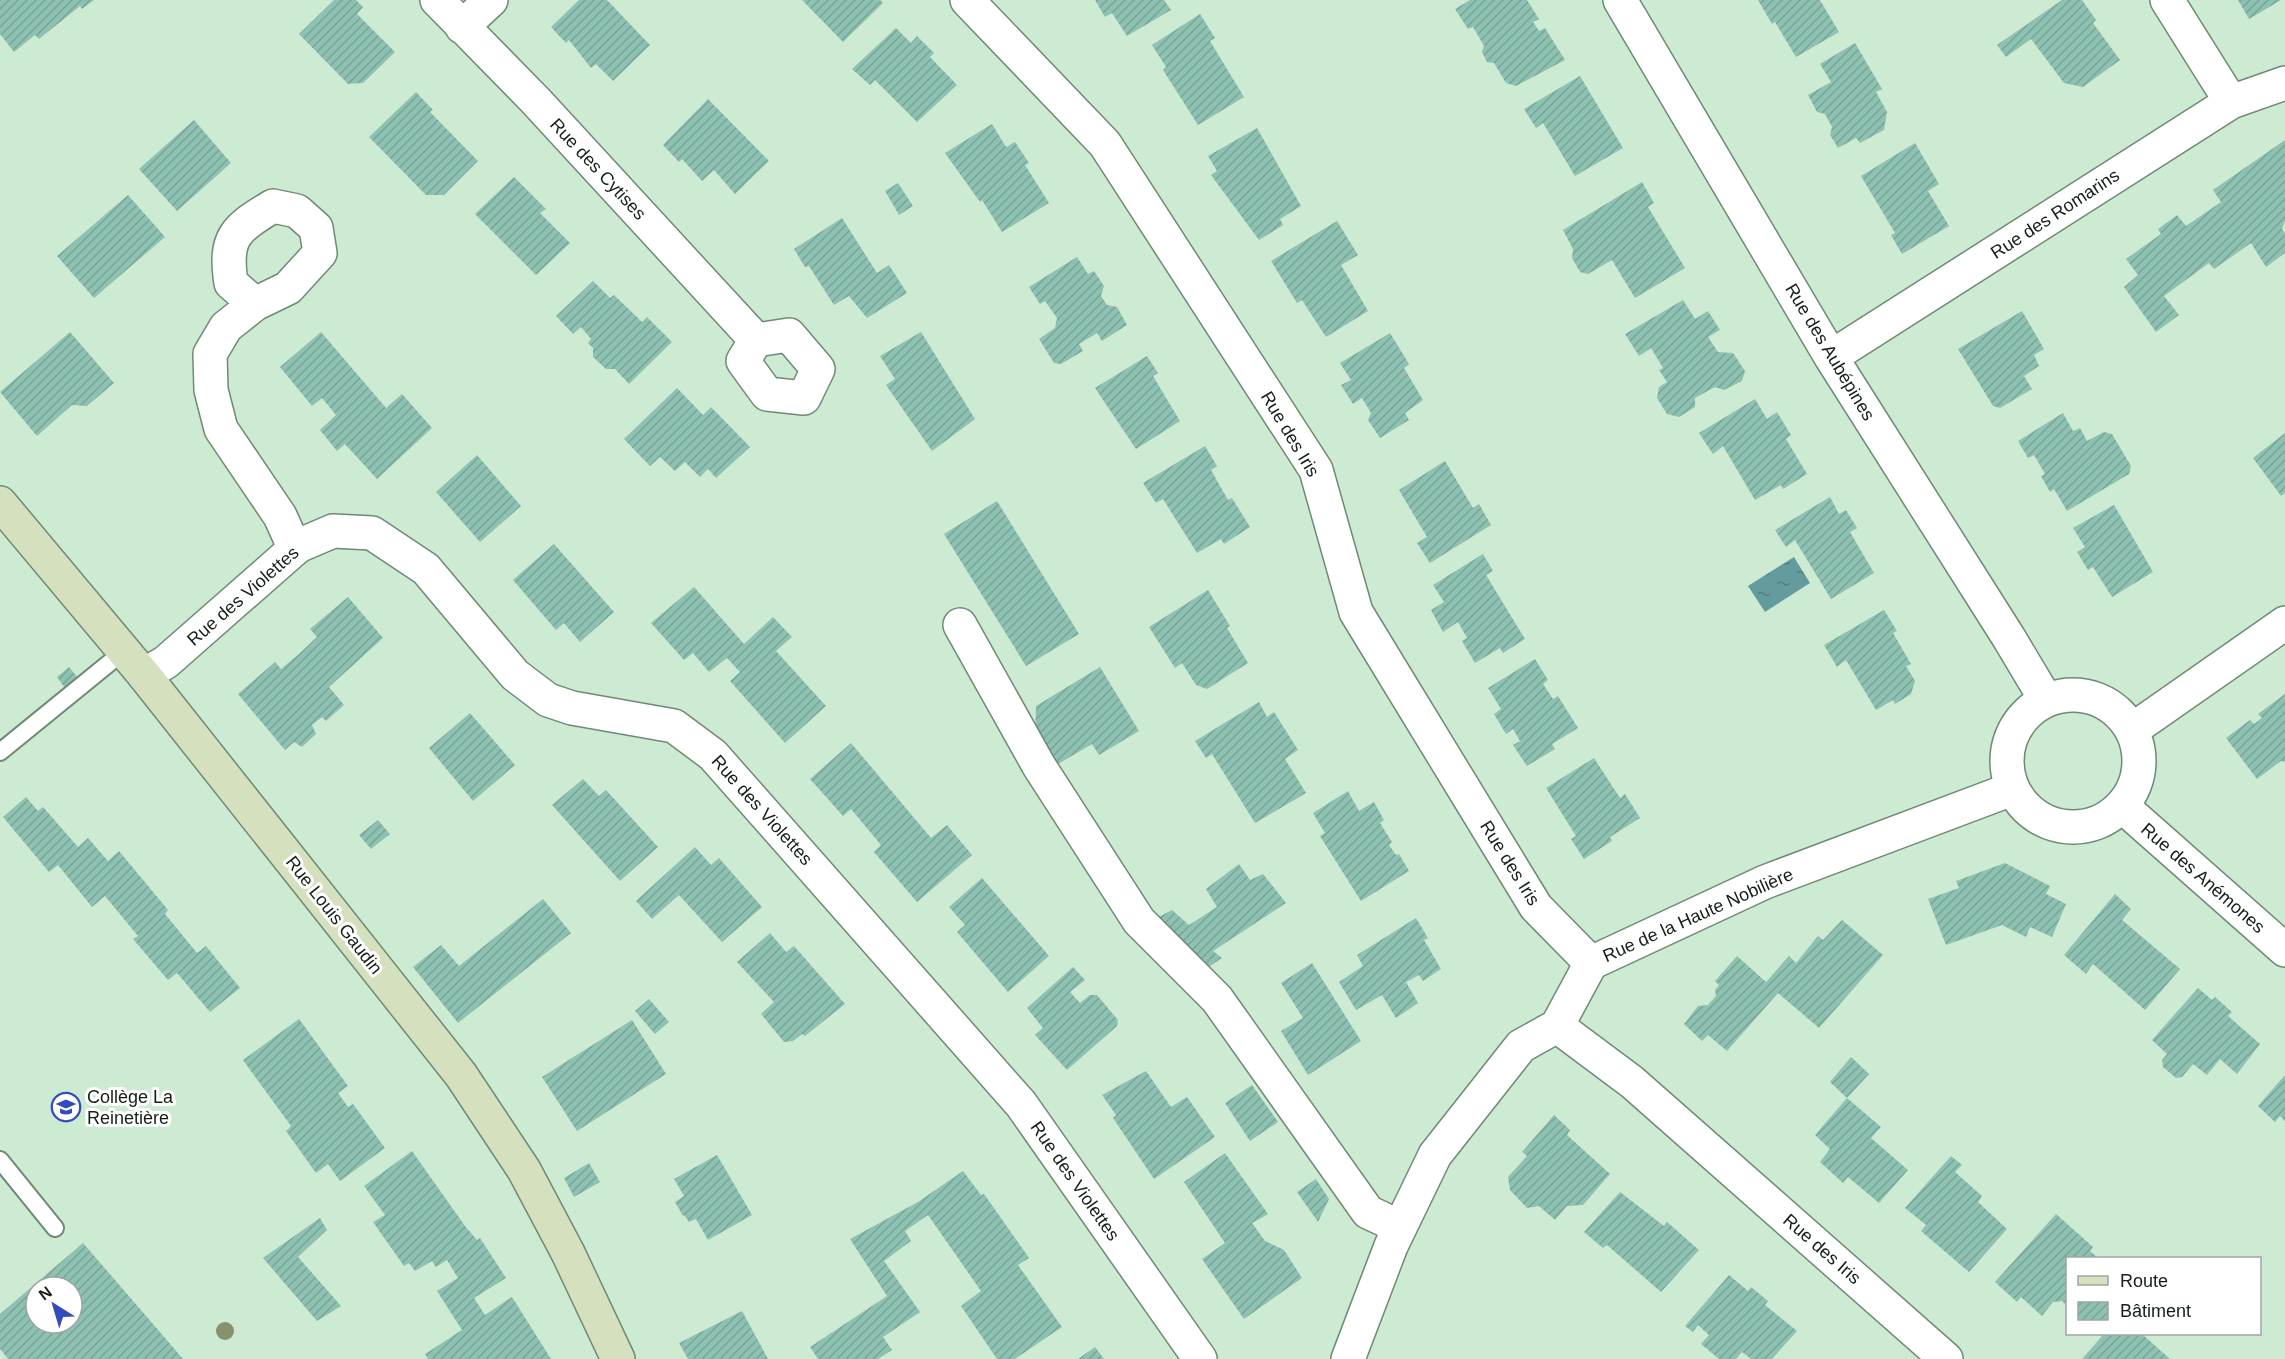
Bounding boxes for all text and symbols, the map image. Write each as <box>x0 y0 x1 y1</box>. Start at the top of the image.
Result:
street label: Rue des Cytises <box>546 114 650 224</box>
street label: Rue des Romarins <box>1987 165 2123 263</box>
street label: Rue des Aubépines <box>1781 280 1879 424</box>
street label: Rue des Iris <box>1257 388 1323 480</box>
street label: Rue des Violettes <box>183 542 303 650</box>
street label: Rue des Violettes <box>707 751 817 869</box>
street label: Rue des Iris <box>1476 817 1544 909</box>
street label: Rue des Anémones <box>2137 819 2269 937</box>
street label: Rue Louis Gaudin <box>282 852 386 978</box>
street label: Rue de la Haute Nobilière <box>1600 864 1796 966</box>
place label: Collège La Reinetière <box>87 1087 174 1128</box>
school or university icon: Collège La Reinetière <box>50 1091 82 1123</box>
street label: Rue des Violettes <box>1026 1118 1124 1244</box>
street label: Rue des Iris <box>1779 1210 1865 1288</box>
legend <box>2066 1257 2261 1335</box>
text: Route <box>2120 1271 2168 1291</box>
north arrow <box>24 1275 84 1335</box>
text: N <box>36 1283 55 1304</box>
text: Bâtiment <box>2120 1301 2191 1321</box>

